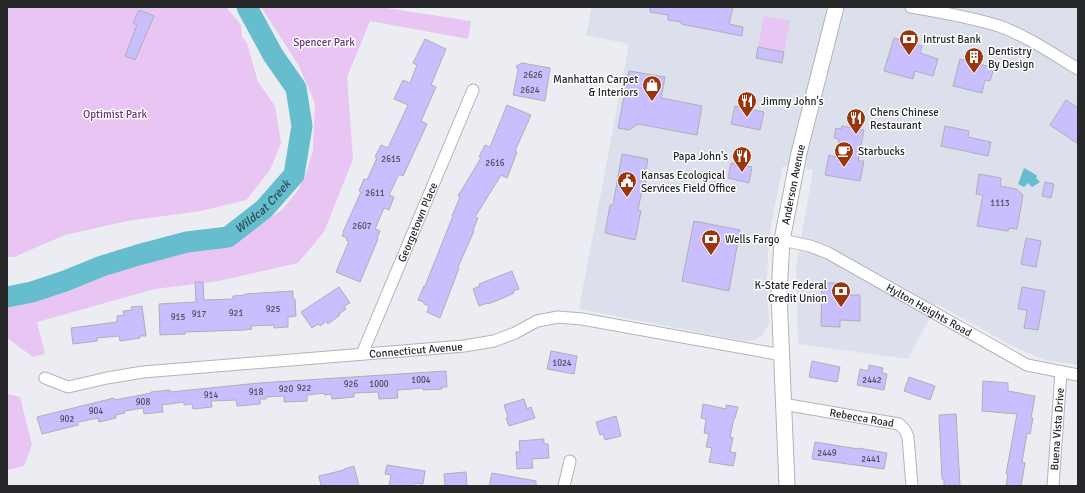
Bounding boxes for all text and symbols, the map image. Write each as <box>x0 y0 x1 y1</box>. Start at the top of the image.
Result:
bank icon: Intrust Bank <box>898 28 920 56</box>
place label: Intrust Bank <box>923 33 981 46</box>
park label: Spencer Park <box>293 36 355 49</box>
place label: Dentistry By Design <box>988 45 1034 71</box>
building icon: Dentistry By Design <box>963 46 985 74</box>
house number: 2626 <box>523 70 543 81</box>
place label: Manhattan Carpet & Interiors <box>553 73 638 99</box>
shop icon: Manhattan Carpet & Interiors <box>641 74 663 102</box>
house number: 2624 <box>520 85 540 96</box>
restaurant icon: Jimmy John's <box>736 90 758 118</box>
place label: Jimmy John's <box>761 95 824 108</box>
place label: Chens Chinese Restaurant <box>870 106 939 132</box>
restaurant icon: Chens Chinese Restaurant <box>845 107 867 135</box>
park label: Optimist Park <box>83 108 147 121</box>
cafe icon: Starbucks <box>833 140 855 168</box>
street label: Anderson Avenue <box>779 143 808 226</box>
restaurant icon: Papa John's <box>731 145 753 173</box>
place label: Starbucks <box>858 145 905 158</box>
place label: Papa John's <box>673 150 728 163</box>
house number: 2615 <box>381 154 401 165</box>
house number: 2616 <box>485 158 505 169</box>
place label: Kansas Ecological Services Field Office <box>641 169 736 195</box>
public building icon: Kansas Ecological Services Field Office <box>616 170 638 198</box>
water label: Wildcat Creek <box>232 176 295 237</box>
street label: Georgetown Place <box>395 181 440 264</box>
house number: 2611 <box>365 188 385 199</box>
house number: 1113 <box>990 198 1010 209</box>
house number: 2607 <box>352 221 372 232</box>
bank icon: Wells Fargo <box>700 228 722 256</box>
place label: Wells Fargo <box>725 233 780 246</box>
place label: K-State Federal Credit Union <box>755 279 827 305</box>
bank icon: K-State Federal Credit Union <box>830 280 852 308</box>
street label: Hylton Heights Road <box>884 281 974 340</box>
house number: 925 <box>266 304 280 315</box>
house number: 921 <box>229 308 243 319</box>
house number: 917 <box>192 309 206 320</box>
house number: 915 <box>171 312 185 323</box>
street label: Connecticut Avenue <box>369 340 463 361</box>
house number: 1024 <box>552 358 572 369</box>
house number: 1004 <box>411 375 431 386</box>
house number: 2442 <box>862 375 882 386</box>
house number: 926 <box>344 379 358 390</box>
house number: 1000 <box>369 379 389 390</box>
house number: 922 <box>297 383 311 394</box>
house number: 920 <box>279 384 293 395</box>
house number: 918 <box>249 387 263 398</box>
street label: Buena Vista Drive <box>1048 387 1067 471</box>
house number: 914 <box>204 390 218 401</box>
house number: 908 <box>136 397 150 408</box>
house number: 904 <box>89 406 103 417</box>
street label: Rebecca Road <box>829 406 895 430</box>
house number: 902 <box>60 414 74 425</box>
house number: 2449 <box>817 448 837 459</box>
house number: 2441 <box>861 454 881 465</box>

